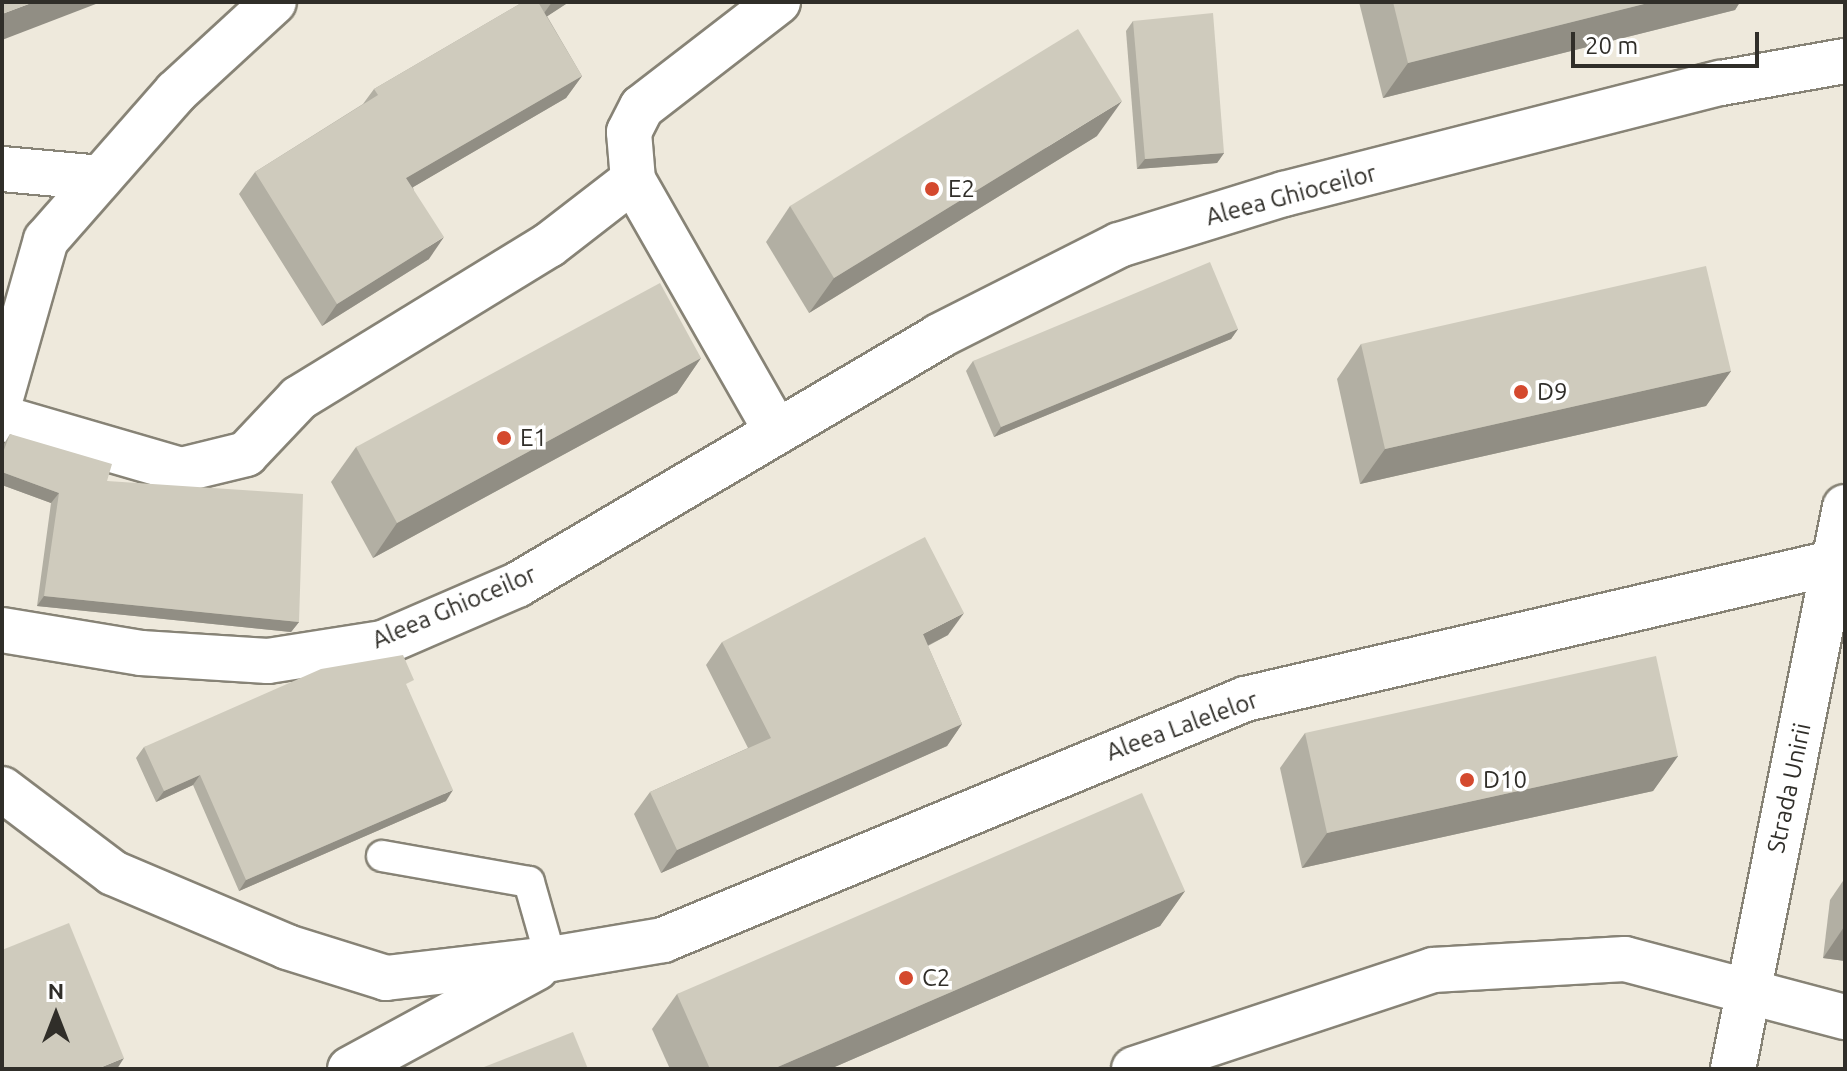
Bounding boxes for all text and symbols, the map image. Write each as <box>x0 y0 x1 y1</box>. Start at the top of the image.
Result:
scale bar <box>1575 16 1763 66</box>
text: 20 m <box>1585 32 1638 59</box>
street label: Aleea Ghioceilor <box>1203 158 1379 232</box>
place label: E2 <box>948 175 975 203</box>
marker: E2 <box>923 180 941 198</box>
place label: D9 <box>1537 378 1567 406</box>
marker: D9 <box>1512 383 1530 401</box>
place label: E1 <box>520 424 547 452</box>
marker: E1 <box>495 429 513 447</box>
street label: Aleea Ghioceilor <box>368 559 540 655</box>
street label: Aleea Lalelelor <box>1102 685 1262 767</box>
street label: Strada Unirii <box>1761 720 1817 856</box>
place label: D10 <box>1483 766 1527 794</box>
marker: D10 <box>1458 771 1476 789</box>
place label: C2 <box>922 964 950 992</box>
marker: C2 <box>897 969 915 987</box>
north arrow <box>16 975 96 1055</box>
text: N <box>48 978 64 1003</box>

